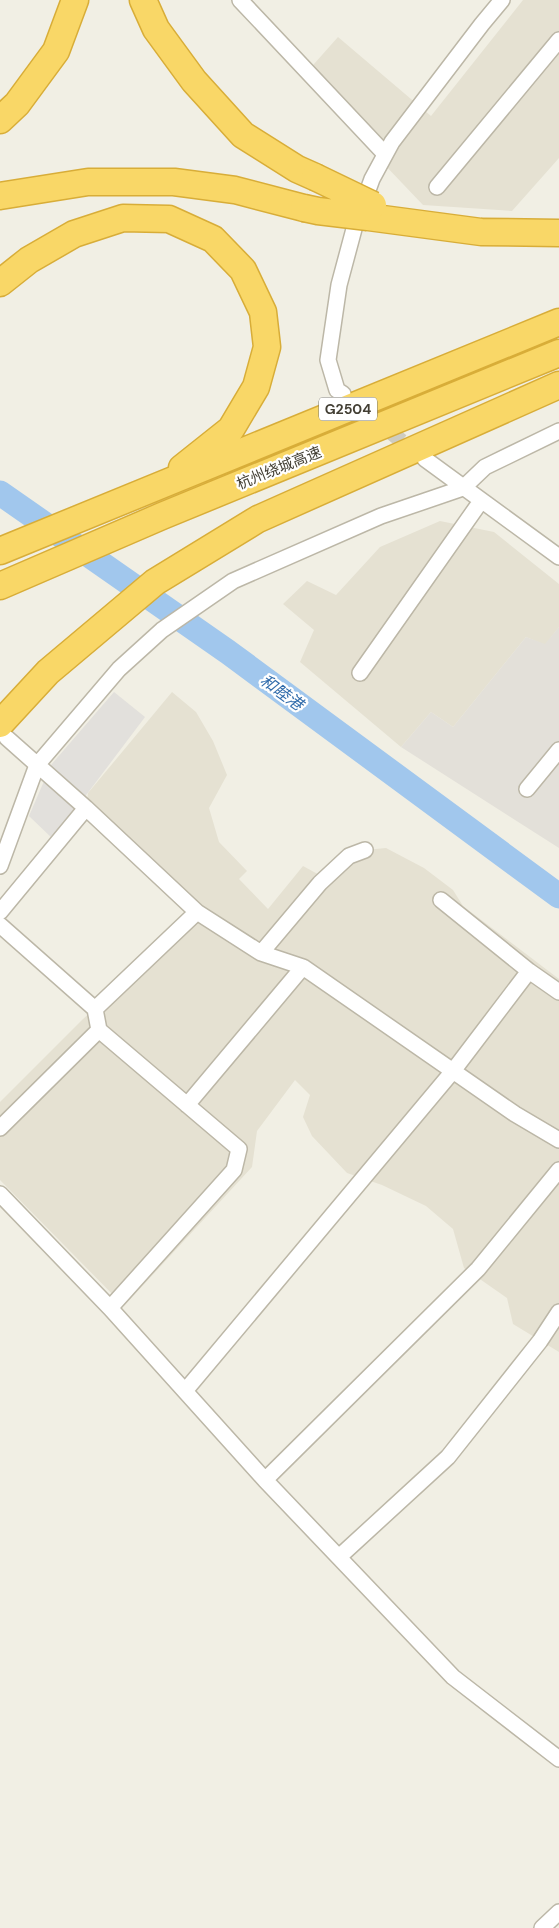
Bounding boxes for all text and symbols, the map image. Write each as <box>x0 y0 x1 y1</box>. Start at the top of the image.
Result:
road number: G2504 <box>319 398 377 420</box>
street label: 杭州绕城高速 <box>234 442 324 494</box>
water label: 和睦港 <box>256 670 309 716</box>

